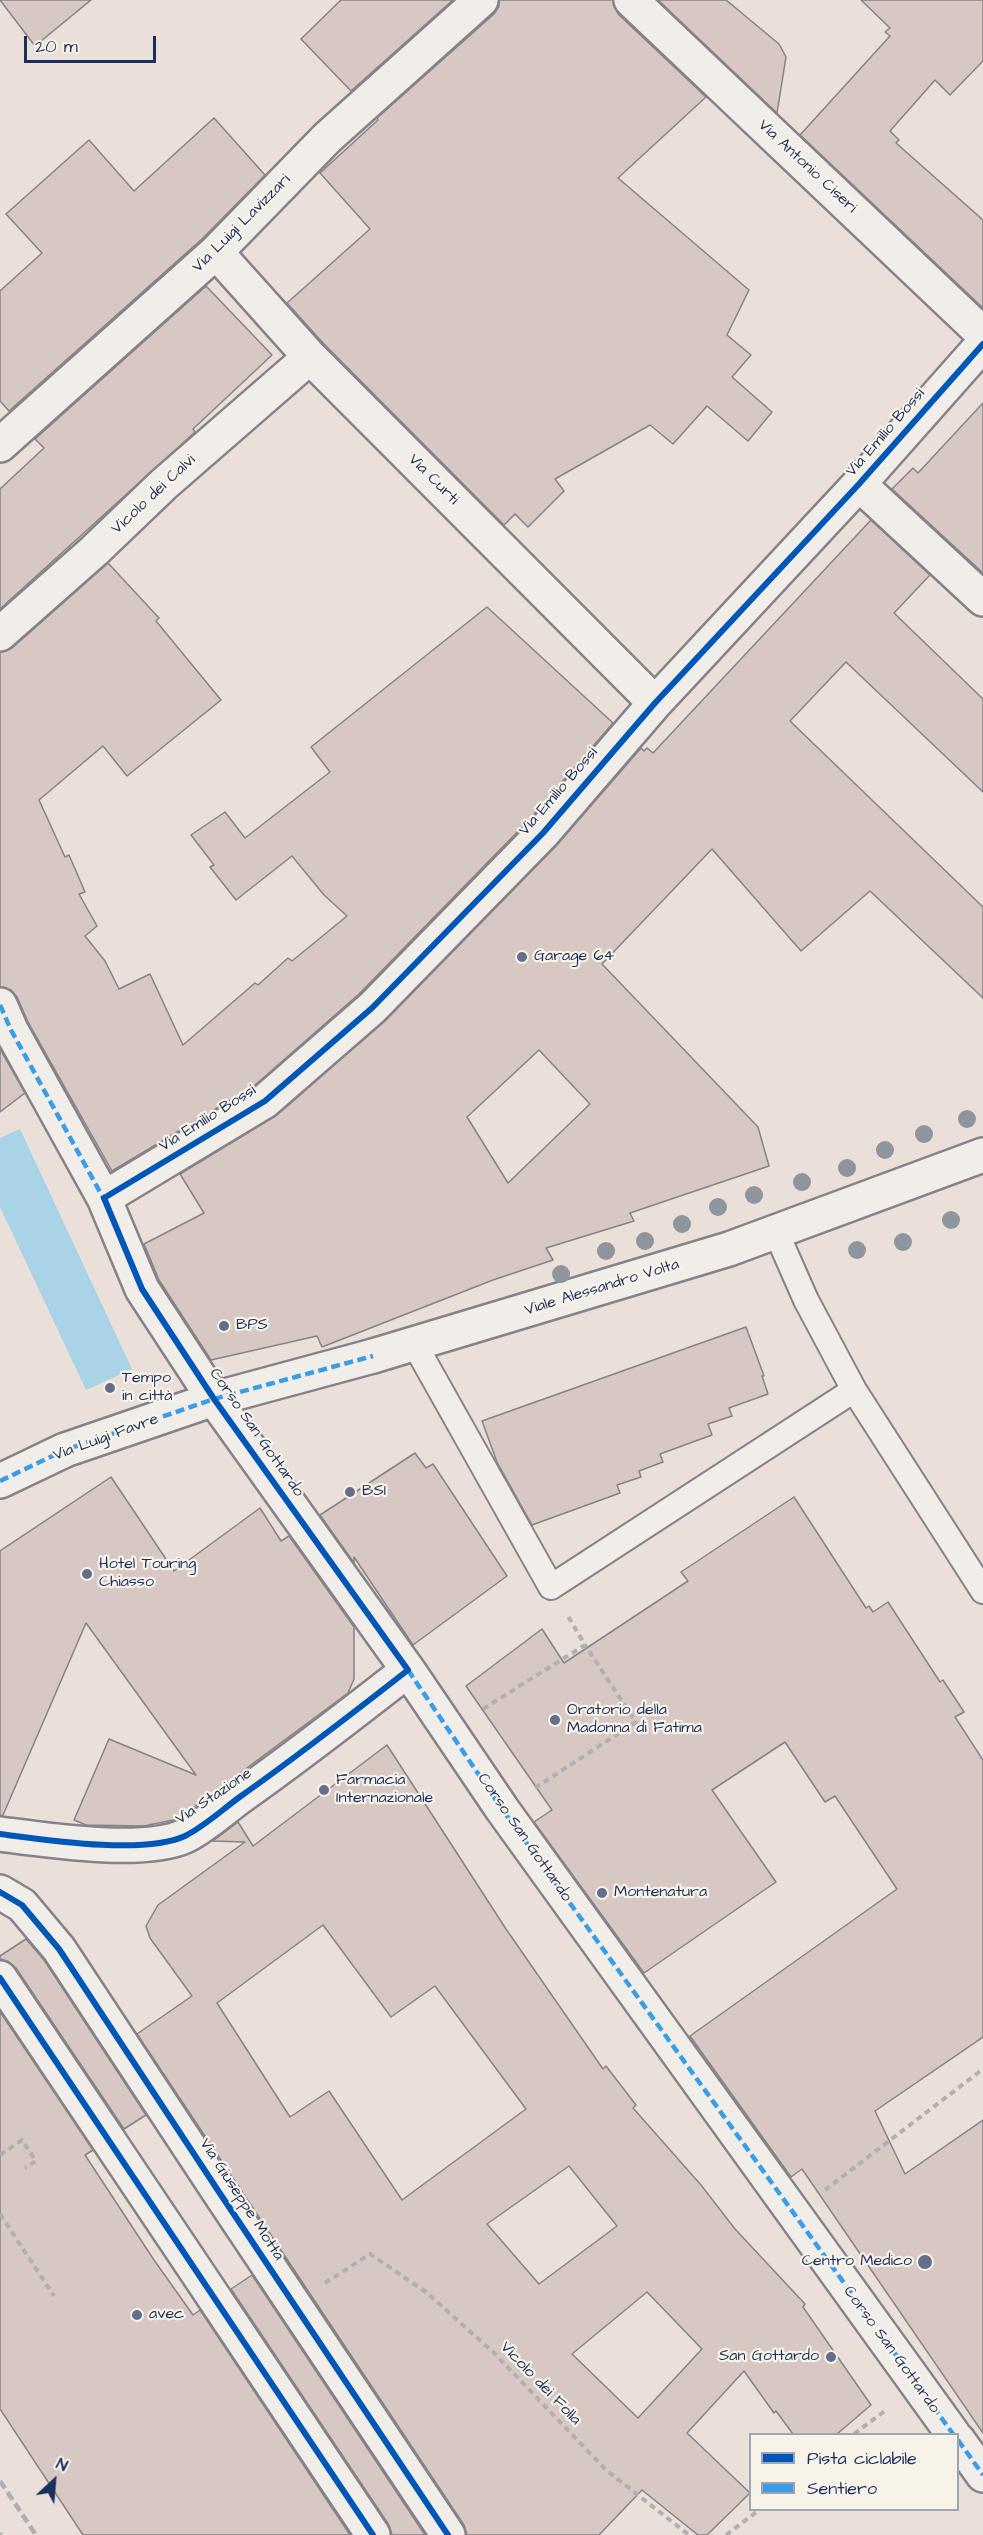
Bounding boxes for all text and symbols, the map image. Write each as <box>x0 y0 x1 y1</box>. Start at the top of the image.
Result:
scale bar <box>27 24 159 62</box>
text: 20 m <box>35 34 78 59</box>
street label: Via Antonio Ciseri <box>754 116 860 218</box>
street label: Via Luigi Lavizzari <box>189 171 295 277</box>
street label: Via Emilio Bossi <box>842 385 930 481</box>
street label: Vicolo dei Calvi <box>108 451 200 539</box>
street label: Via Curti <box>404 451 462 509</box>
street label: Via Emilio Bossi <box>515 744 603 840</box>
place label: Garage 64 <box>534 947 614 967</box>
marker: Garage 64 <box>515 950 529 964</box>
street label: Via Emilio Bossi <box>156 1082 260 1156</box>
street label: Viale Alessandro Volta <box>523 1255 681 1321</box>
place label: BPS <box>236 1316 268 1336</box>
marker: BPS <box>217 1319 231 1333</box>
street label: Corso San Gottardo <box>204 1365 308 1501</box>
place label: Tempo in città <box>122 1369 172 1407</box>
marker: Tempo in città <box>103 1381 117 1395</box>
street label: Via Luigi Favre <box>51 1410 161 1466</box>
place label: BSI <box>362 1482 386 1502</box>
marker: BSI <box>343 1485 357 1499</box>
place label: Hotel Touring Chiasso <box>99 1555 196 1593</box>
marker: Hotel Touring Chiasso <box>80 1567 94 1581</box>
place label: Oratorio della Madonna di Fatima <box>567 1701 702 1739</box>
marker: Oratorio della Madonna di Fatima <box>548 1713 562 1727</box>
street label: Via Stazione <box>172 1764 256 1830</box>
street label: Corso San Gottardo <box>472 1770 576 1906</box>
place label: Farmacia Internazionale <box>336 1771 433 1809</box>
marker: Farmacia Internazionale <box>317 1783 331 1797</box>
place label: Montenatura <box>614 1883 707 1903</box>
marker: Montenatura <box>595 1886 609 1900</box>
street label: Via Giuseppe Motta <box>194 2135 288 2265</box>
place label: Centro Medico <box>802 2252 912 2272</box>
marker: Centro Medico <box>916 2253 934 2271</box>
street label: Corso San Gottardo <box>838 2283 944 2417</box>
place label: avec <box>149 2305 184 2325</box>
marker: avec <box>130 2308 144 2322</box>
street label: Vicolo dei Folla <box>495 2338 585 2430</box>
place label: San Gottardo <box>719 2347 819 2367</box>
marker: San Gottardo <box>824 2350 838 2364</box>
legend <box>749 2433 959 2511</box>
text: Pista ciclabile <box>807 2446 917 2471</box>
north arrow <box>24 2451 84 2511</box>
text: N <box>53 2453 71 2477</box>
text: Sentiero <box>807 2476 877 2501</box>

